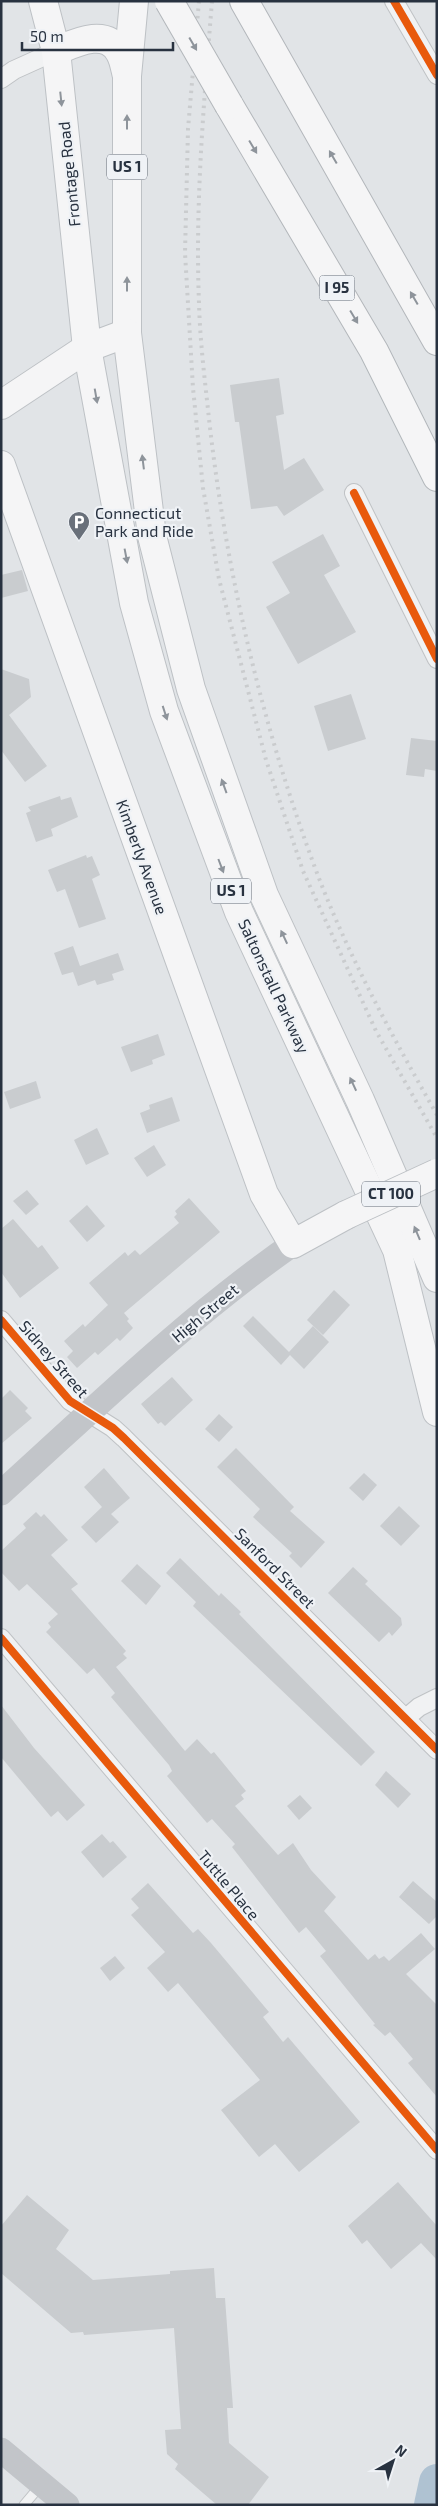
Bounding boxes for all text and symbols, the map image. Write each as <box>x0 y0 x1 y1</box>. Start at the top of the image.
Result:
scale bar <box>22 20 174 52</box>
text: 50 m <box>30 27 64 45</box>
one-way arrow <box>189 37 198 50</box>
one-way arrow <box>57 92 65 108</box>
one-way arrow <box>123 114 131 130</box>
street label: Frontage Road <box>54 120 83 228</box>
one-way arrow <box>249 140 258 154</box>
one-way arrow <box>329 150 337 165</box>
road number: US 1 <box>107 154 147 180</box>
one-way arrow <box>123 276 131 292</box>
road number: I 95 <box>320 276 354 300</box>
one-way arrow <box>409 292 418 305</box>
one-way arrow <box>350 310 359 323</box>
one-way arrow <box>92 388 100 404</box>
one-way arrow <box>139 454 147 470</box>
place label: Connecticut Park and Ride <box>95 503 194 540</box>
parking icon: Connecticut Park and Ride <box>67 510 91 541</box>
one-way arrow <box>122 548 130 564</box>
one-way arrow <box>162 706 169 721</box>
one-way arrow <box>220 778 228 793</box>
street label: Kimberly Avenue <box>113 797 172 917</box>
one-way arrow <box>217 859 225 874</box>
road number: US 1 <box>211 878 251 904</box>
street label: Saltonstall Parkway <box>235 916 314 1056</box>
one-way arrow <box>280 930 288 944</box>
one-way arrow <box>348 1077 357 1092</box>
road number: CT 100 <box>362 1182 420 1206</box>
one-way arrow <box>413 1226 421 1241</box>
street label: High Street <box>168 1279 242 1346</box>
street label: Sidney Street <box>16 1316 93 1401</box>
street label: Sanford Street <box>231 1524 319 1612</box>
street label: Tuttle Place <box>195 1846 264 1923</box>
north arrow <box>368 2436 418 2486</box>
text: N <box>392 2441 411 2460</box>

